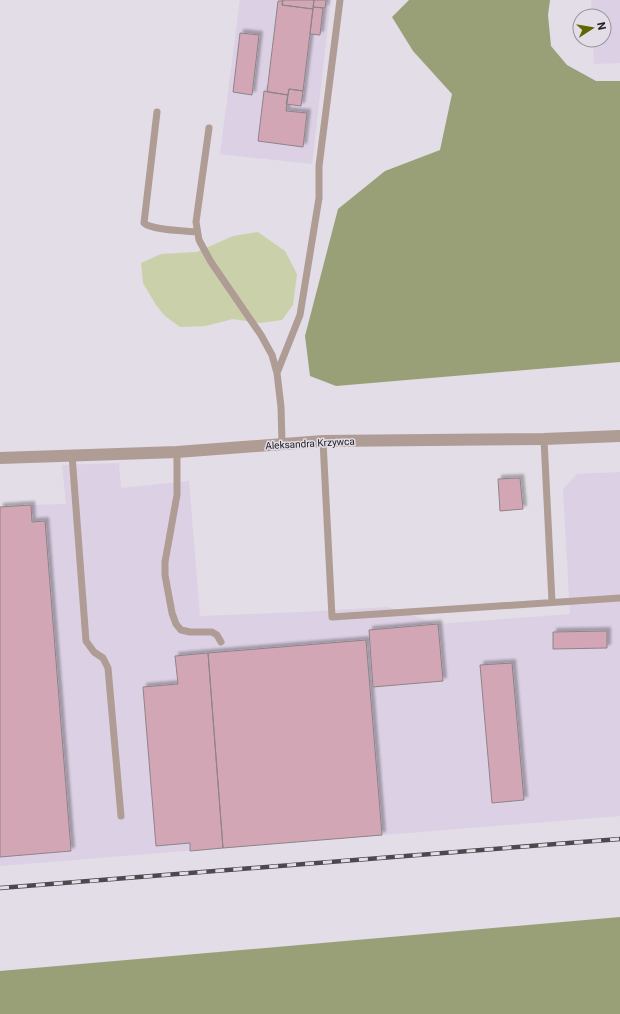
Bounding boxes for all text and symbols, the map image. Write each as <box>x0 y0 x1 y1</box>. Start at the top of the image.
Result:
north arrow <box>572 8 612 48</box>
text: N <box>594 21 609 31</box>
street label: Aleksandra Krzywca <box>265 436 355 451</box>

